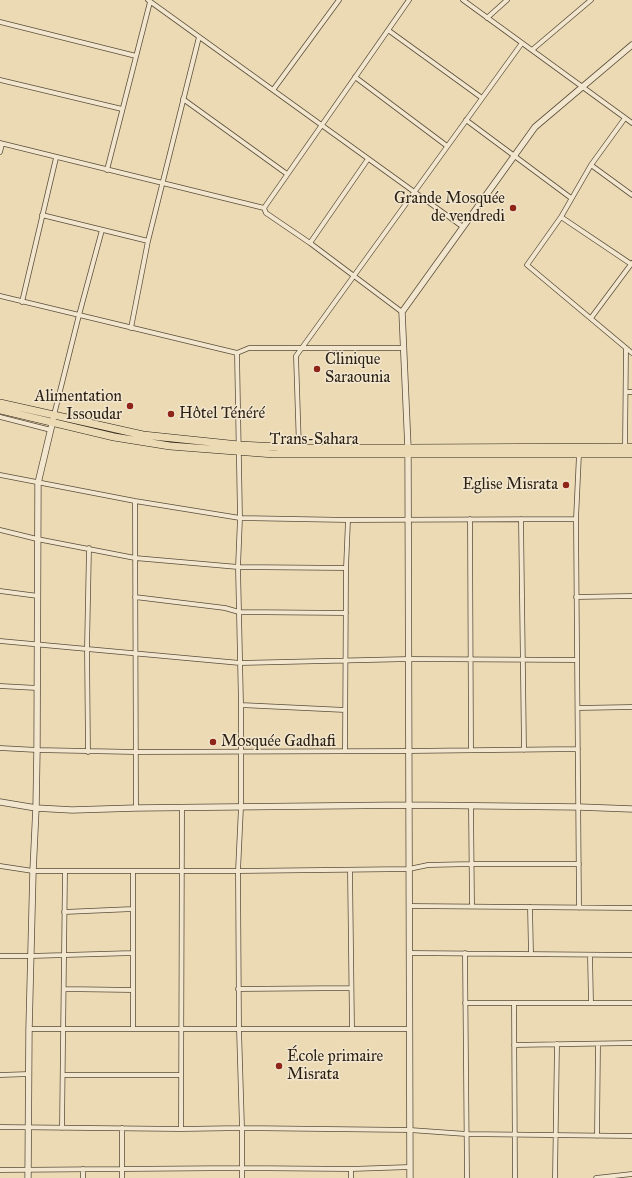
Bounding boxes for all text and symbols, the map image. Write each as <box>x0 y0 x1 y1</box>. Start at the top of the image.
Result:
place label: Grande Mosquée de vendredi <box>394 189 505 227</box>
marker: Grande Mosquée de vendredi <box>508 203 518 213</box>
place label: Clinique Saraounia <box>325 350 390 388</box>
marker: Clinique Saraounia <box>312 364 322 374</box>
place label: Alimentation Issoudar <box>35 387 122 425</box>
marker: Alimentation Issoudar <box>125 401 135 411</box>
place label: Hôtel Ténéré <box>179 404 265 424</box>
marker: Hôtel Ténéré <box>166 409 176 419</box>
street label: Trans-Sahara <box>270 430 358 450</box>
place label: Eglise Misrata <box>462 475 558 495</box>
marker: Eglise Misrata <box>561 480 571 490</box>
place label: Mosquée Gadhafi <box>221 732 336 752</box>
marker: Mosquée Gadhafi <box>208 737 218 747</box>
place label: École primaire Misrata <box>287 1047 383 1085</box>
marker: École primaire Misrata <box>274 1061 284 1071</box>

